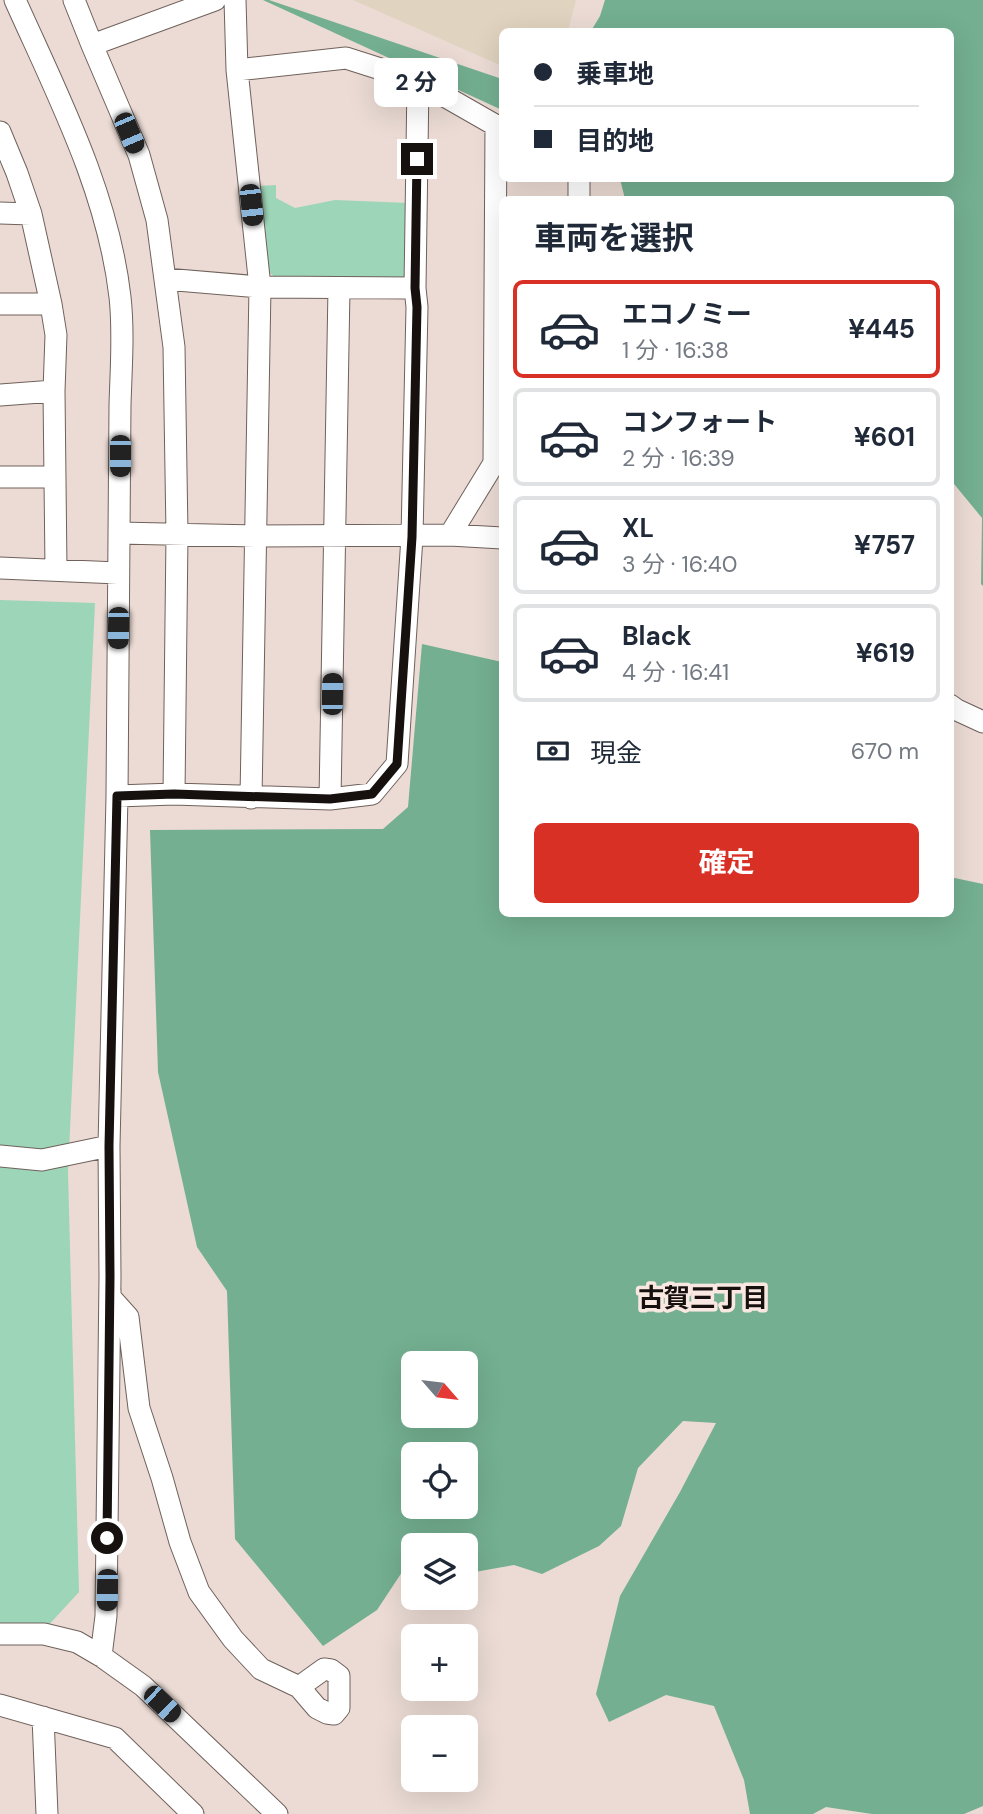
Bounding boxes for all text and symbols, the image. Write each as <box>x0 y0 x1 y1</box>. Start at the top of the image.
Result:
text: 乗車地 <box>576 57 654 91</box>
callout: 2 分 <box>375 58 459 106</box>
text: 2 分 <box>395 67 437 97</box>
car <box>112 110 147 156</box>
text: 目的地 <box>576 124 654 158</box>
route end <box>401 143 433 175</box>
car <box>239 183 264 227</box>
text: 車両を選択 <box>534 217 694 259</box>
text: エコノミー <box>622 297 752 331</box>
icon: car <box>538 298 601 361</box>
text: ¥445 <box>848 312 915 346</box>
text: 1 分 · 16:38 <box>622 335 729 365</box>
text: コンフォート <box>622 405 777 439</box>
icon: car <box>538 406 601 469</box>
text: ¥601 <box>854 420 915 454</box>
car <box>110 435 131 477</box>
text: 2 分 · 16:39 <box>622 443 735 473</box>
text: XL <box>622 511 654 545</box>
icon: car <box>538 514 601 577</box>
text: ¥757 <box>854 528 915 562</box>
text: 3 分 · 16:40 <box>622 549 737 579</box>
car <box>108 607 129 649</box>
text: Black <box>622 619 692 653</box>
icon: car <box>538 622 601 685</box>
text: ¥619 <box>856 636 915 670</box>
text: 4 分 · 16:41 <box>622 657 729 687</box>
car <box>322 673 343 715</box>
icon: cash <box>534 732 572 770</box>
text: 現金 <box>590 736 642 770</box>
text: 670 m <box>851 736 919 766</box>
button: 確定 <box>534 823 919 903</box>
district label: 古賀三丁目 <box>638 1281 768 1315</box>
north arrow <box>401 1351 478 1428</box>
map controls <box>401 1351 478 1792</box>
button: locate <box>401 1442 478 1519</box>
route start <box>91 1522 123 1554</box>
button: layers <box>401 1533 478 1610</box>
car <box>97 1569 118 1611</box>
button: + <box>401 1624 478 1701</box>
car <box>140 1682 185 1726</box>
button: − <box>401 1715 478 1792</box>

